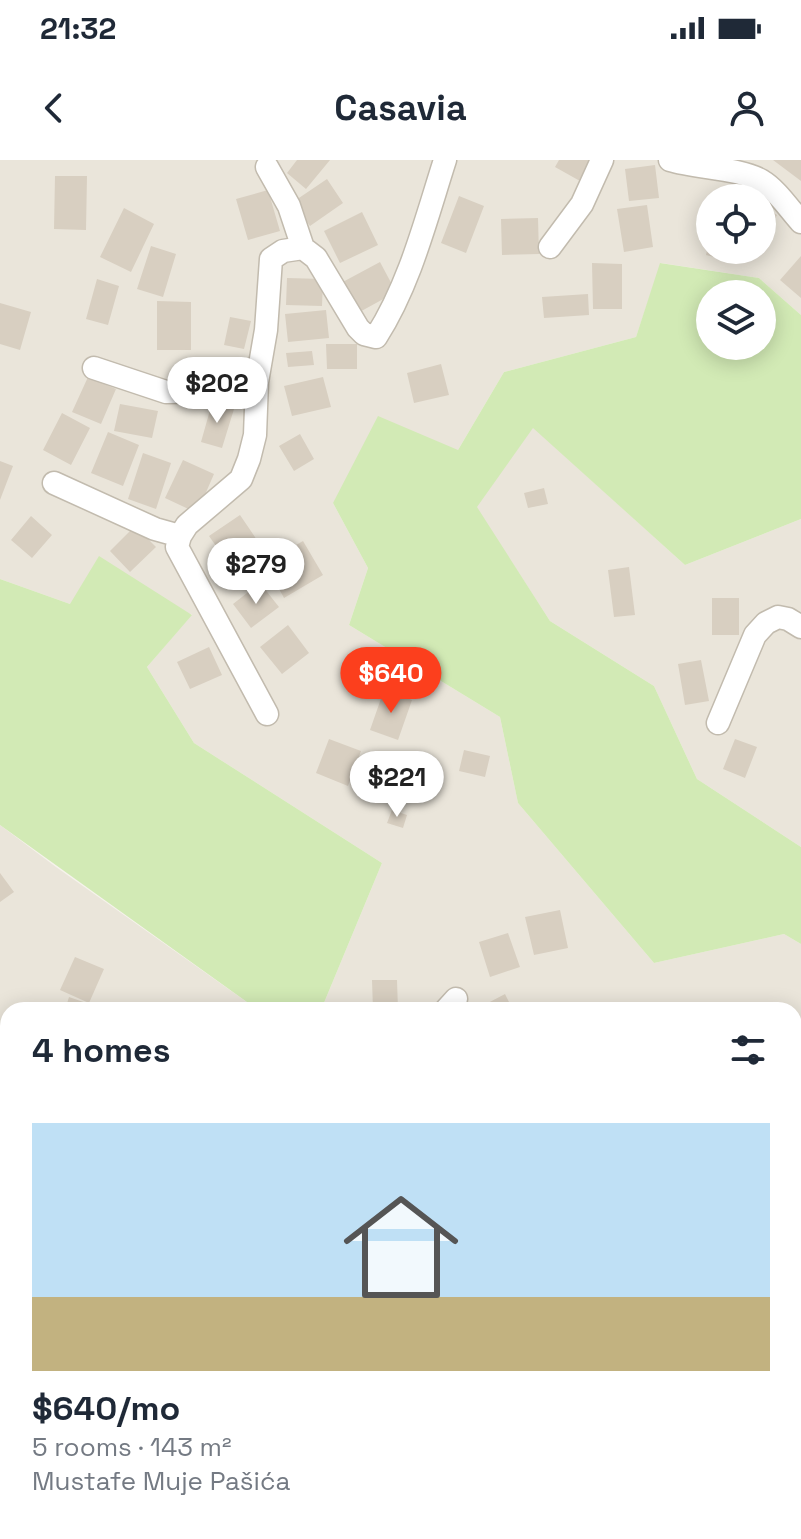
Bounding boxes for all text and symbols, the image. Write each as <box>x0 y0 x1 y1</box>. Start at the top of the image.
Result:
text: 21:32 <box>40 9 116 48</box>
text: Casavia <box>334 85 467 131</box>
icon: back <box>32 86 76 130</box>
icon: person <box>725 86 769 130</box>
map controls <box>696 184 776 360</box>
button: locate <box>696 184 776 264</box>
button: layers <box>696 280 776 360</box>
pin: $202 <box>170 357 264 425</box>
text: $202 <box>185 366 249 400</box>
pin: $279 <box>209 538 303 606</box>
text: $279 <box>225 547 287 581</box>
pin: $640 <box>344 647 438 715</box>
text: $640 <box>358 656 424 690</box>
pin: $221 <box>350 751 444 819</box>
text: $221 <box>368 760 426 794</box>
icon: filters <box>726 1028 770 1072</box>
text: 4 homes <box>32 1029 170 1072</box>
icon: home <box>329 1175 473 1319</box>
text: $640/mo <box>32 1387 180 1430</box>
text: 5 rooms · 143 m² <box>32 1430 231 1464</box>
text: Mustafe Muje Pašića <box>32 1464 290 1498</box>

